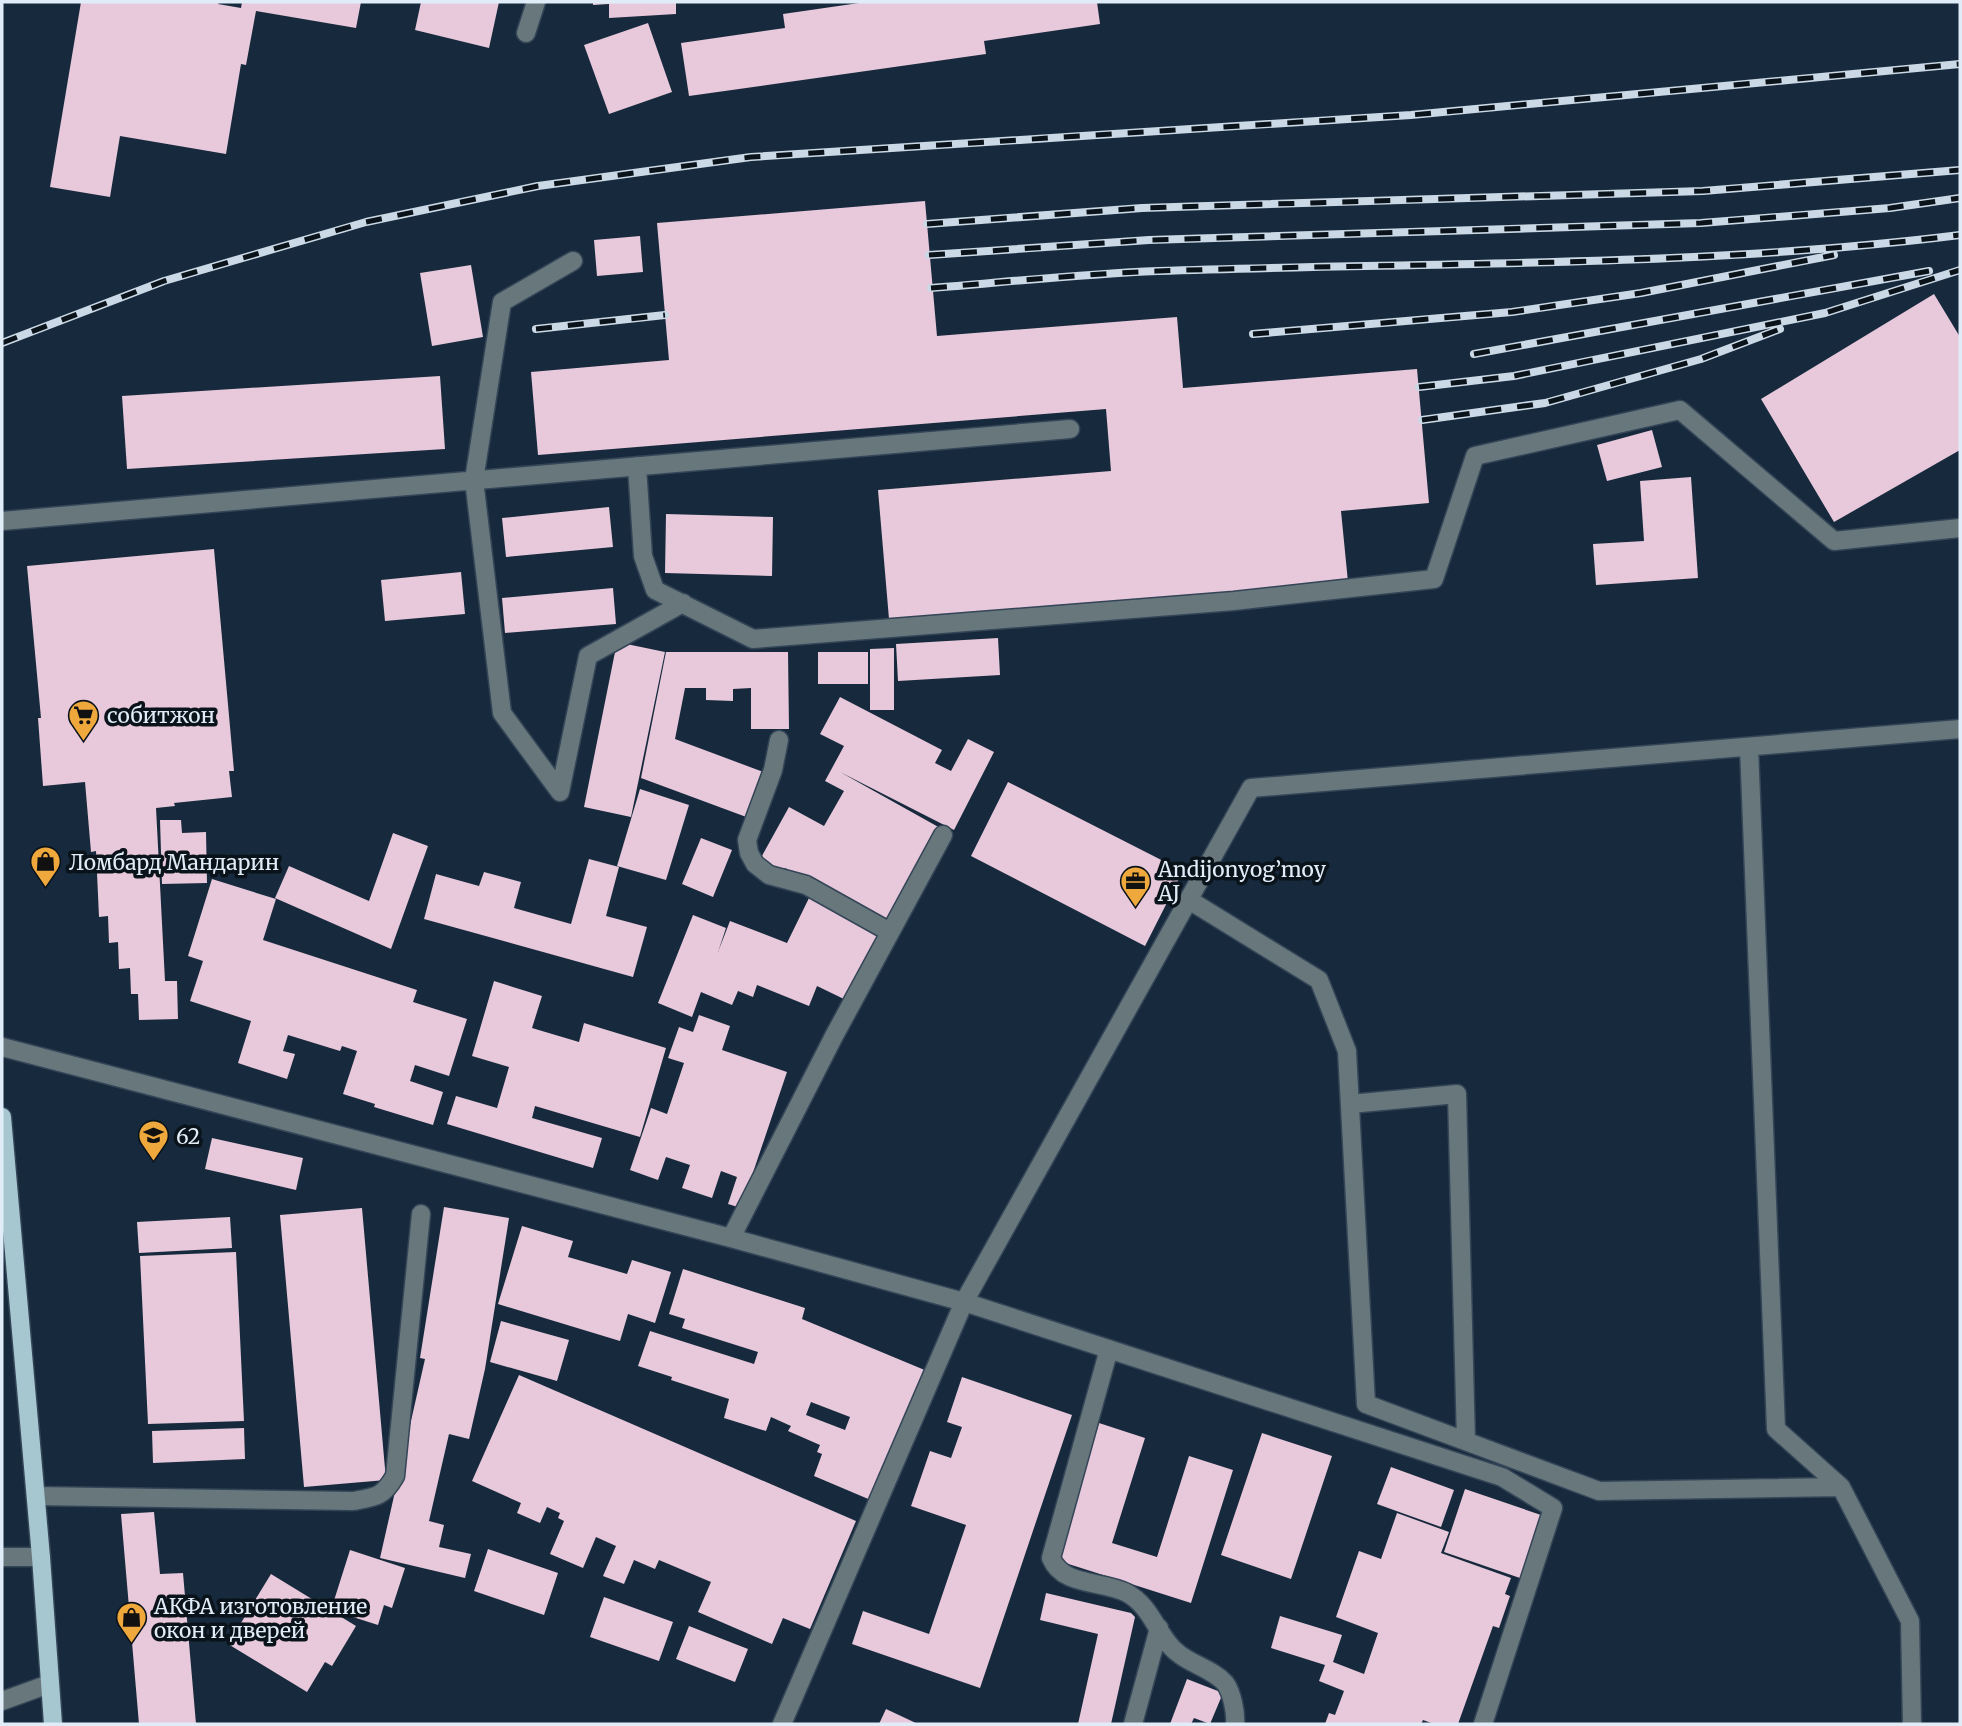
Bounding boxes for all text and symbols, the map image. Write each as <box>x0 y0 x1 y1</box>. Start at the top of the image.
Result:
supermarket icon: собитжон <box>67 698 101 742</box>
place label: собитжон <box>107 702 215 729</box>
shop icon: Ломбард Мандарин <box>29 845 63 889</box>
place label: Ломбард Мандарин <box>69 849 279 876</box>
place label: Andijonyog’moy AJ <box>1157 856 1327 907</box>
office icon: Andijonyog’moy AJ <box>1118 864 1152 908</box>
school or university icon: 62 <box>136 1119 170 1163</box>
place label: 62 <box>176 1123 200 1150</box>
place label: АКФА изготовление окон и дверей <box>153 1593 367 1644</box>
shop icon: АКФА изготовление окон и дверей <box>114 1601 148 1645</box>

